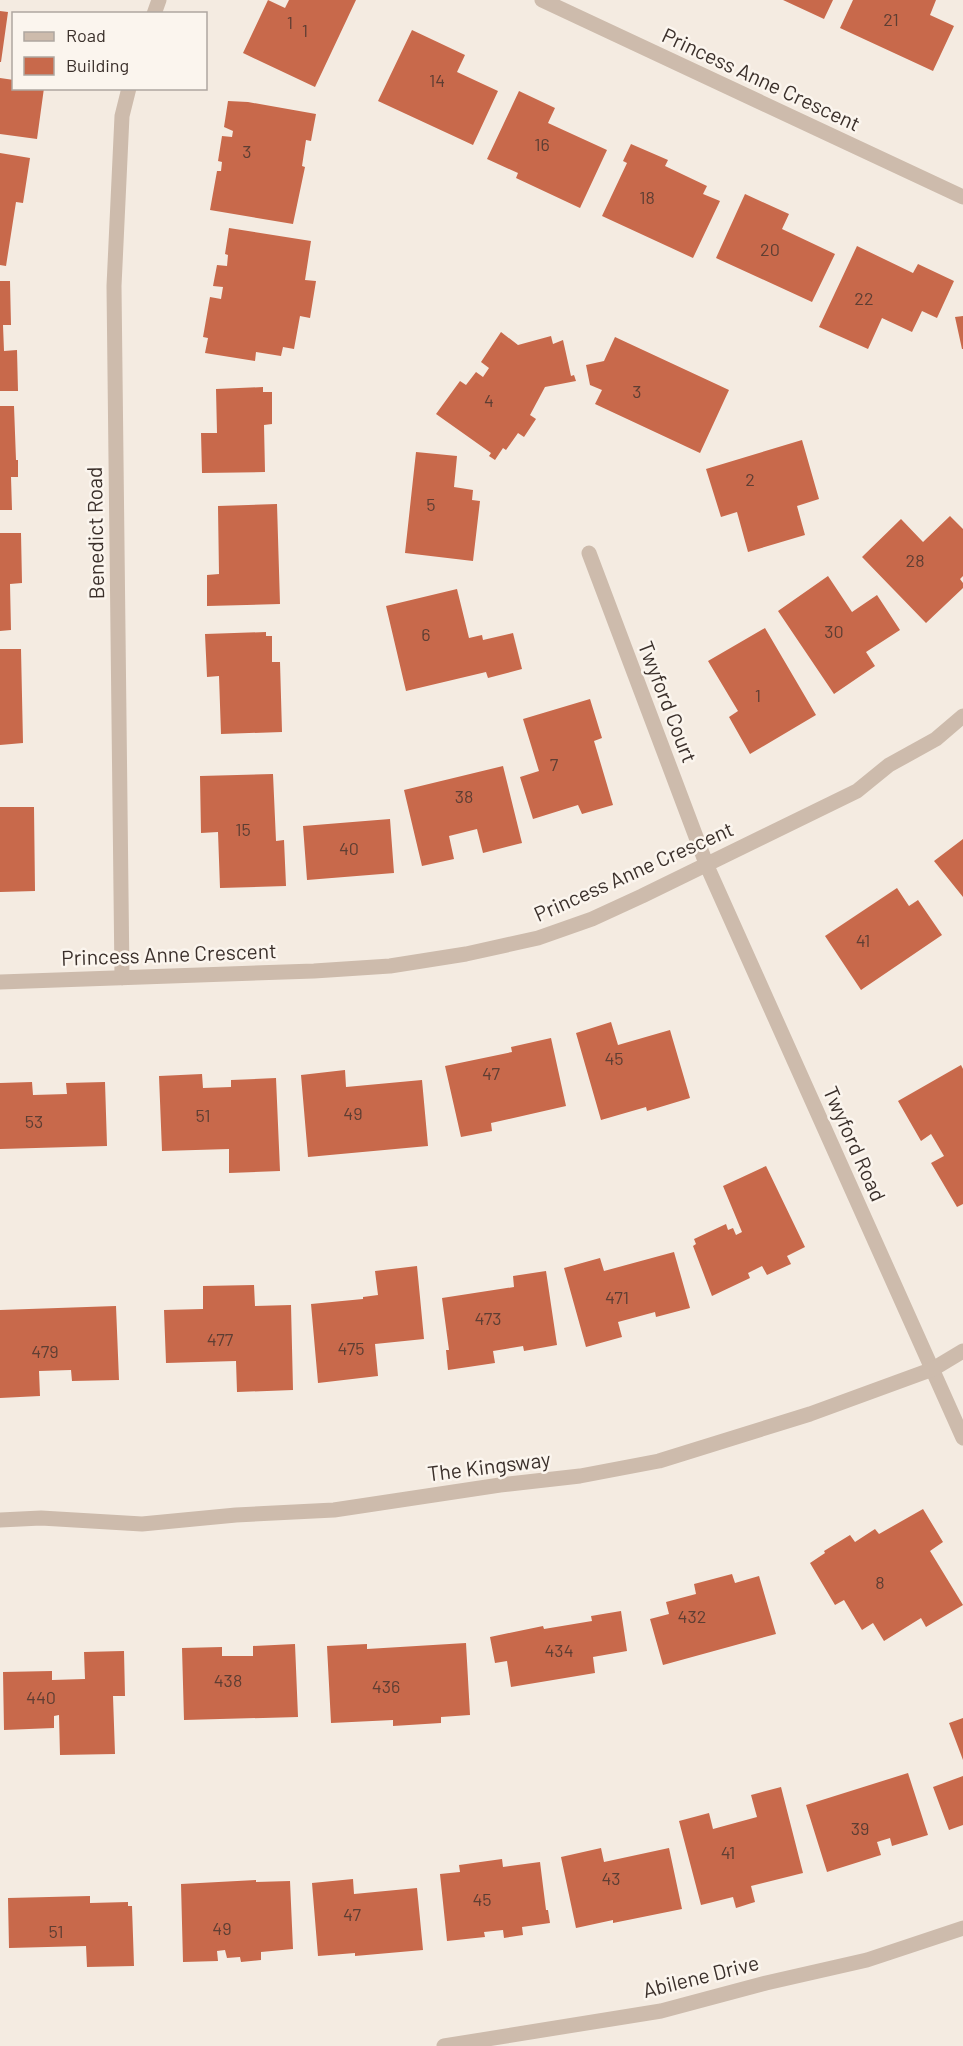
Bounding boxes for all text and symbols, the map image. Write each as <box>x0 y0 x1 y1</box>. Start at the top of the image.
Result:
house number: 21 <box>883 8 899 30</box>
house number: 1 <box>287 11 293 33</box>
legend <box>12 12 207 90</box>
house number: 1 <box>302 19 308 41</box>
street label: Princess Anne Crescent <box>659 22 865 136</box>
text: Road <box>66 24 106 46</box>
text: Building <box>66 54 129 76</box>
house number: 14 <box>429 69 445 91</box>
house number: 16 <box>534 133 550 155</box>
house number: 3 <box>242 140 252 162</box>
house number: 18 <box>639 186 655 208</box>
house number: 20 <box>760 238 780 260</box>
house number: 22 <box>854 287 874 309</box>
house number: 3 <box>632 380 642 402</box>
house number: 4 <box>484 389 494 411</box>
street label: Benedict Road <box>81 466 108 600</box>
house number: 2 <box>745 468 755 490</box>
house number: 5 <box>426 493 436 515</box>
house number: 28 <box>905 549 925 571</box>
house number: 30 <box>824 620 844 642</box>
house number: 6 <box>421 623 431 645</box>
street label: Twyford Court <box>634 637 703 766</box>
house number: 1 <box>755 684 761 706</box>
house number: 7 <box>550 753 559 775</box>
house number: 38 <box>455 785 473 807</box>
street label: Princess Anne Crescent <box>530 815 737 926</box>
house number: 15 <box>235 818 251 840</box>
house number: 40 <box>339 837 359 859</box>
house number: 41 <box>856 929 870 951</box>
street label: Princess Anne Crescent <box>61 937 277 970</box>
house number: 45 <box>604 1047 624 1069</box>
house number: 47 <box>482 1062 500 1084</box>
street label: Twyford Road <box>819 1082 892 1205</box>
house number: 49 <box>343 1102 363 1124</box>
house number: 51 <box>195 1104 211 1126</box>
house number: 53 <box>25 1110 43 1132</box>
house number: 471 <box>605 1286 629 1308</box>
house number: 473 <box>474 1307 502 1329</box>
house number: 477 <box>207 1328 234 1350</box>
house number: 475 <box>337 1337 365 1359</box>
house number: 479 <box>31 1340 59 1362</box>
street label: The Kingsway <box>426 1446 552 1485</box>
house number: 8 <box>875 1571 885 1593</box>
house number: 432 <box>678 1605 706 1627</box>
house number: 434 <box>544 1639 574 1661</box>
house number: 438 <box>214 1669 242 1691</box>
house number: 436 <box>372 1675 400 1697</box>
house number: 440 <box>26 1686 56 1708</box>
house number: 39 <box>851 1817 869 1839</box>
house number: 41 <box>721 1841 735 1863</box>
house number: 43 <box>601 1867 621 1889</box>
house number: 45 <box>472 1888 492 1910</box>
house number: 47 <box>343 1903 361 1925</box>
house number: 49 <box>212 1917 232 1939</box>
house number: 51 <box>48 1920 64 1942</box>
street label: Abilene Drive <box>640 1949 761 2002</box>

